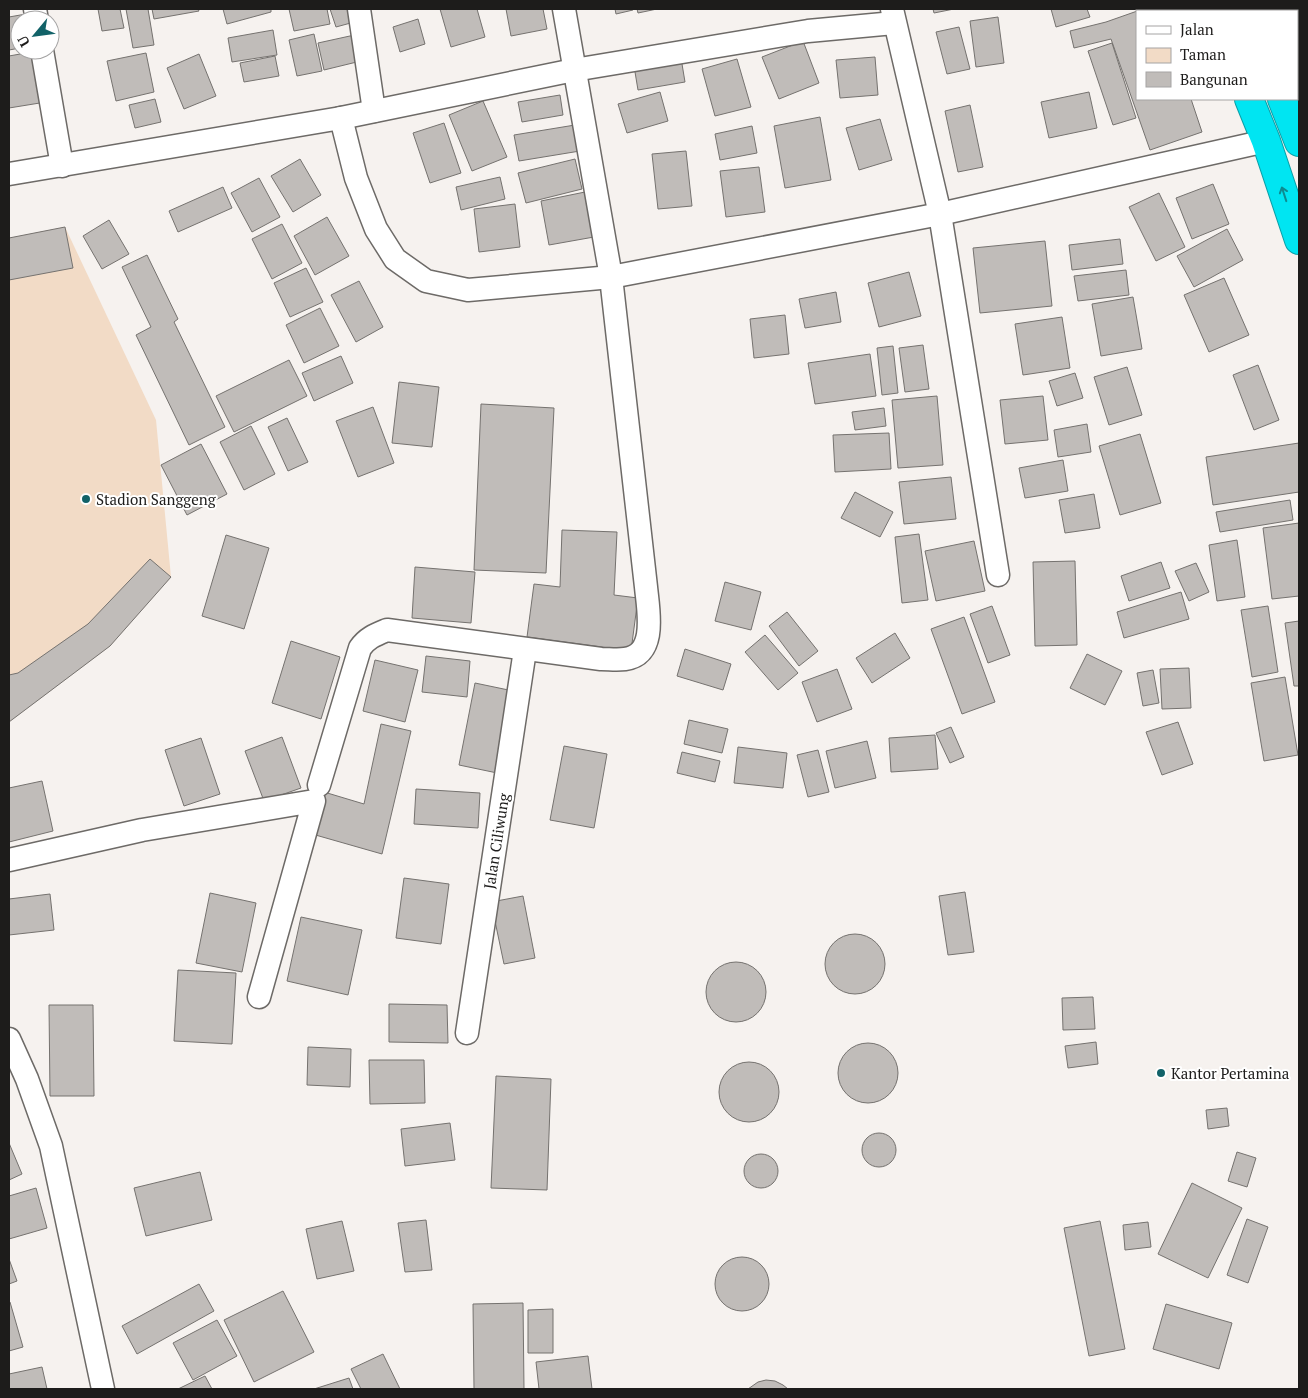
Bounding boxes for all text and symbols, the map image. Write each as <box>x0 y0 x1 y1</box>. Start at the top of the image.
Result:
north arrow <box>10 10 60 60</box>
legend <box>1136 10 1298 100</box>
text: Jalan <box>1180 19 1214 39</box>
text: U <box>12 33 34 51</box>
text: Taman <box>1180 44 1226 64</box>
text: Bangunan <box>1180 69 1248 89</box>
one-way arrow <box>1279 186 1288 202</box>
place label: Stadion Sanggeng <box>96 489 217 509</box>
marker: Stadion Sanggeng <box>80 493 92 505</box>
street label: Jalan Ciliwung <box>479 791 514 890</box>
place label: Kantor Pertamina <box>1171 1063 1290 1083</box>
marker: Kantor Pertamina <box>1155 1067 1167 1079</box>

